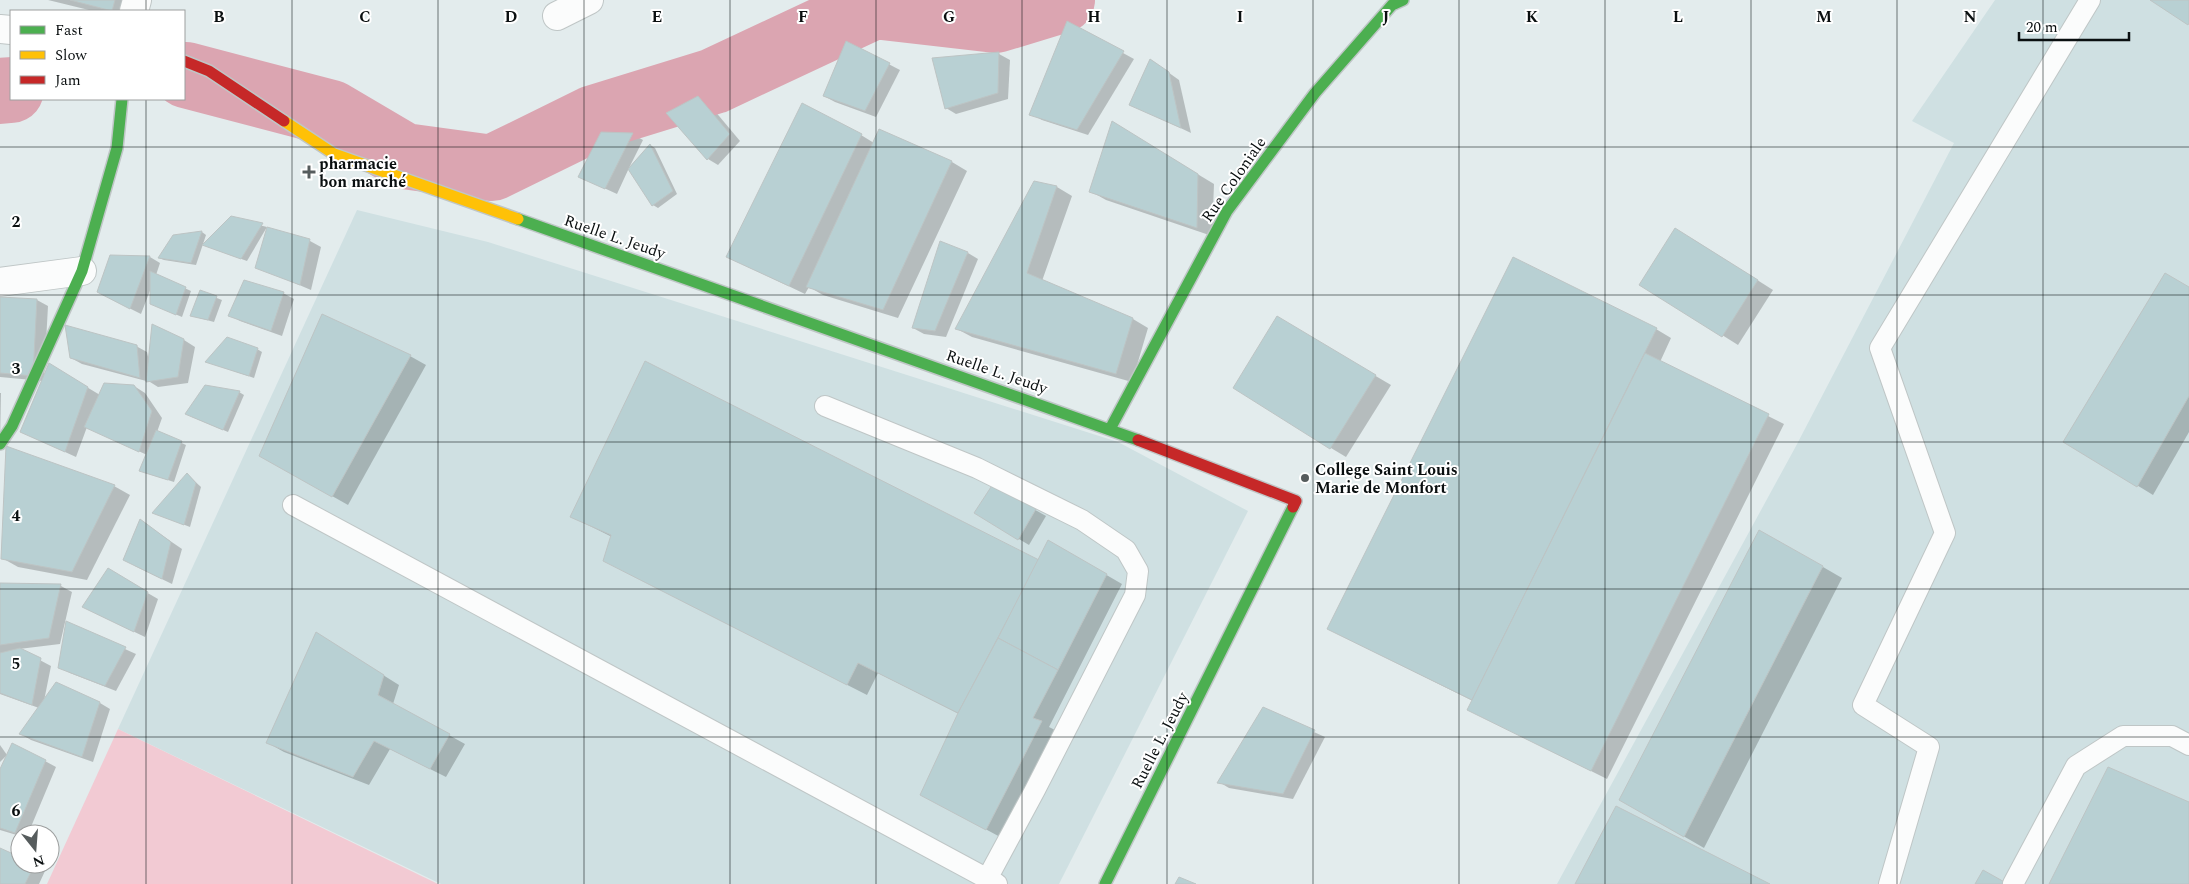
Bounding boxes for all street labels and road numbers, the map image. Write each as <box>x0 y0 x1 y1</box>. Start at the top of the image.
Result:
street label: Rue Coloniale <box>1195 132 1272 227</box>
street label: Ruelle L. Jeudy <box>561 208 670 266</box>
street label: Ruelle L. Jeudy <box>943 343 1052 401</box>
street label: Ruelle L. Jeudy <box>1125 687 1195 793</box>

